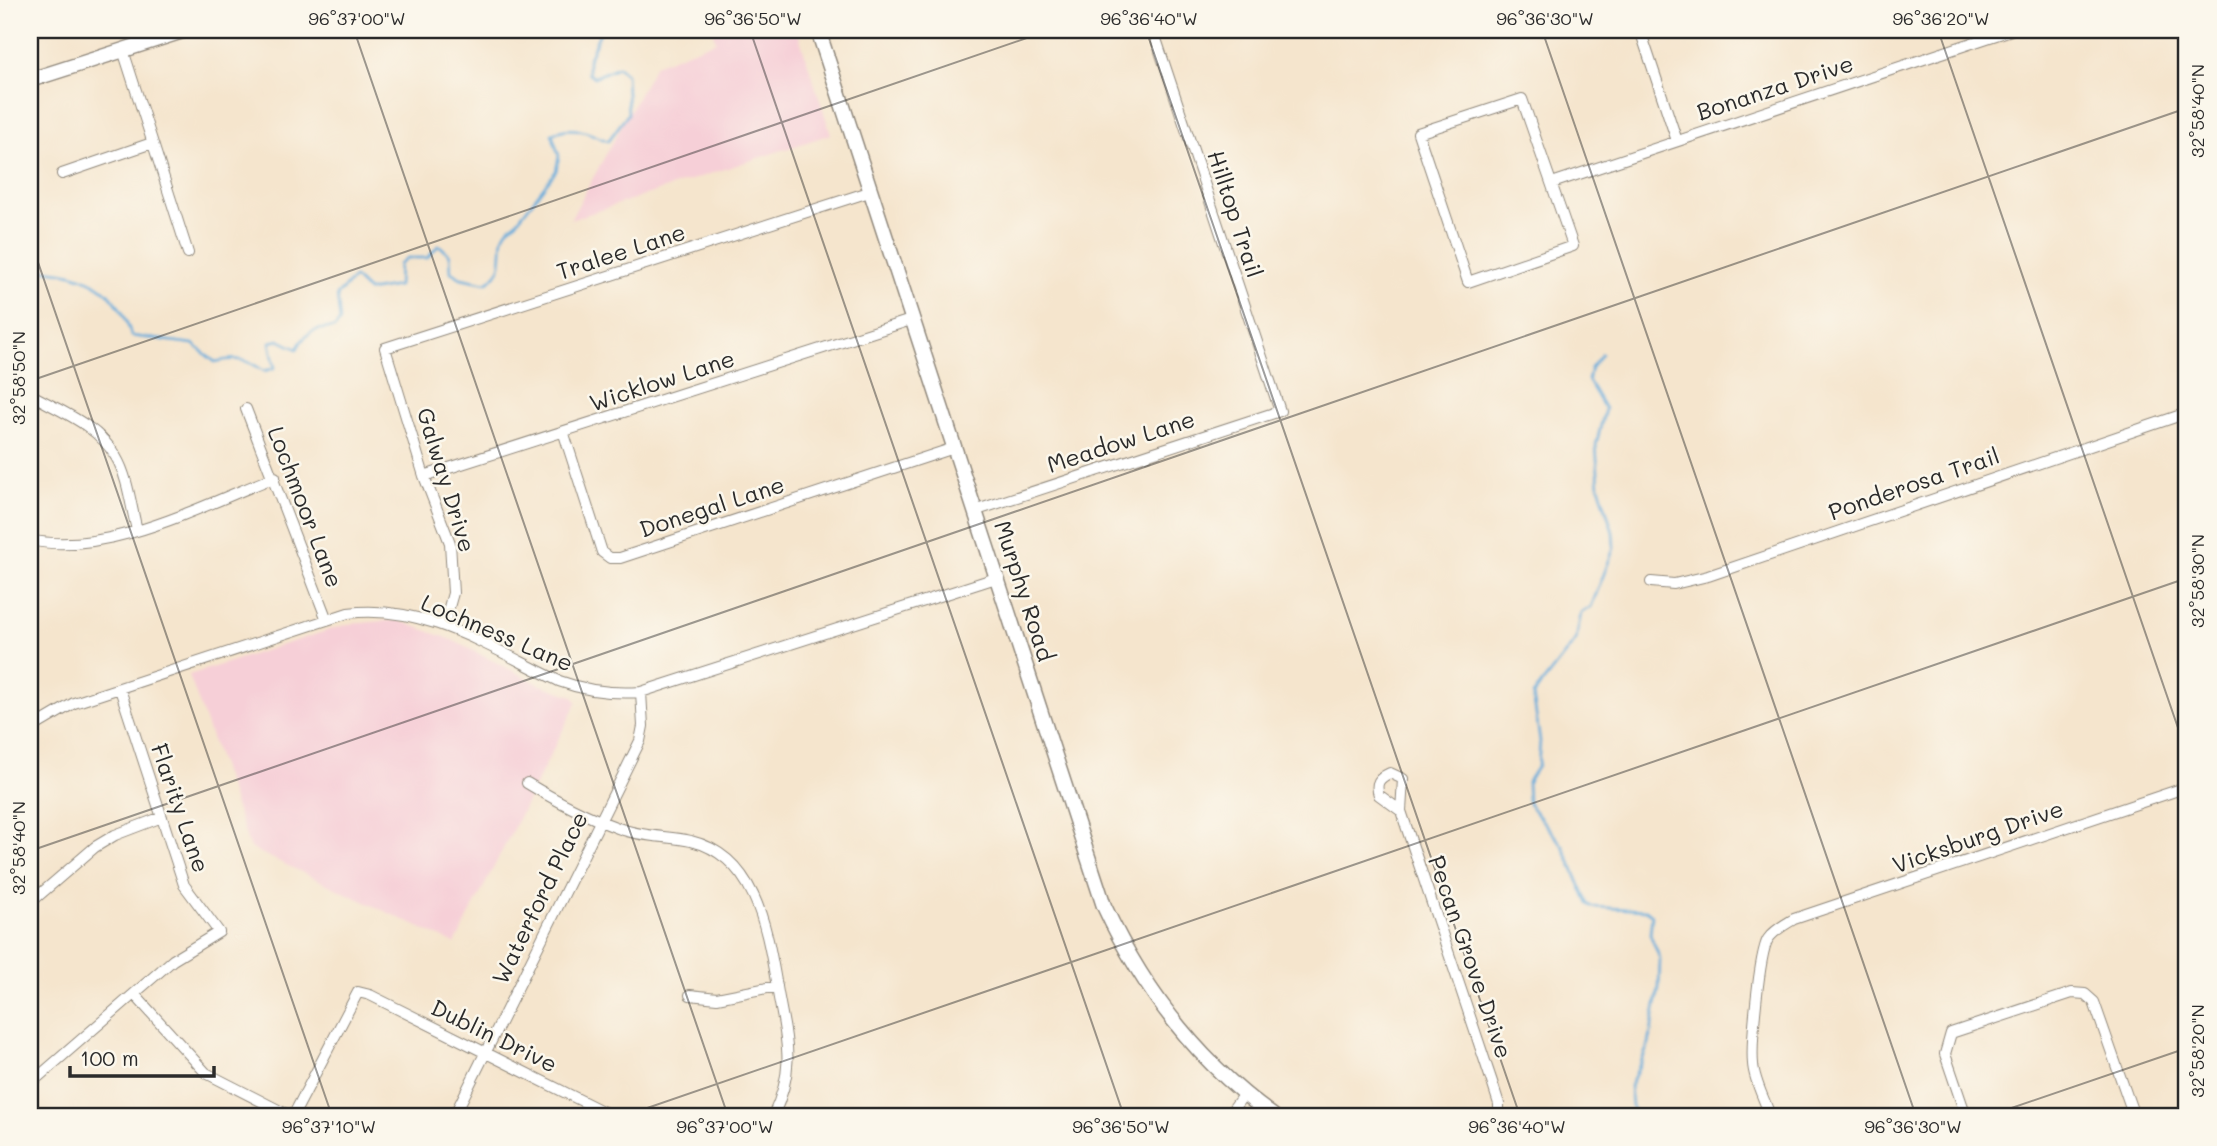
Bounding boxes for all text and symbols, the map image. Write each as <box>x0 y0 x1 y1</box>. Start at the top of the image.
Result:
text: 96°37'00"W <box>308 6 406 30</box>
text: 96°36'50"W <box>704 6 802 30</box>
text: 96°36'40"W <box>1100 6 1198 30</box>
text: 96°36'30"W <box>1496 6 1594 30</box>
text: 96°36'20"W <box>1892 6 1990 30</box>
street label: Bonanza Drive <box>1693 48 1857 127</box>
text: 32°58'40"N <box>2185 64 2209 158</box>
street label: Hilltop Trail <box>1201 146 1271 281</box>
street label: Tralee Lane <box>552 216 689 286</box>
text: 32°58'50"N <box>6 331 30 425</box>
street label: Wicklow Lane <box>585 342 738 418</box>
street label: Meadow Lane <box>1043 403 1198 479</box>
street label: Galway Drive <box>411 404 483 556</box>
street label: Lochmoor Lane <box>261 422 350 591</box>
street label: Ponderosa Trail <box>1824 440 2003 526</box>
street label: Donegal Lane <box>635 469 788 544</box>
street label: Murphy Road <box>988 516 1062 665</box>
text: 32°58'30"N <box>2185 534 2209 628</box>
street label: Lochness Lane <box>417 587 578 678</box>
street label: Flarity Lane <box>145 739 217 876</box>
street label: Vicksburg Drive <box>1888 793 2067 879</box>
text: 32°58'40"N <box>6 801 30 895</box>
street label: Waterford Place <box>484 806 594 989</box>
street label: Pecan Grove Drive <box>1422 851 1520 1062</box>
street label: Dublin Drive <box>426 992 562 1079</box>
text: 32°58'20"N <box>2185 1004 2209 1098</box>
scale bar <box>70 1034 214 1078</box>
text: 100 m <box>80 1044 139 1071</box>
text: 96°37'10"W <box>282 1114 376 1138</box>
text: 96°37'00"W <box>676 1114 774 1138</box>
text: 96°36'50"W <box>1072 1114 1170 1138</box>
text: 96°36'40"W <box>1468 1114 1566 1138</box>
text: 96°36'30"W <box>1864 1114 1962 1138</box>

